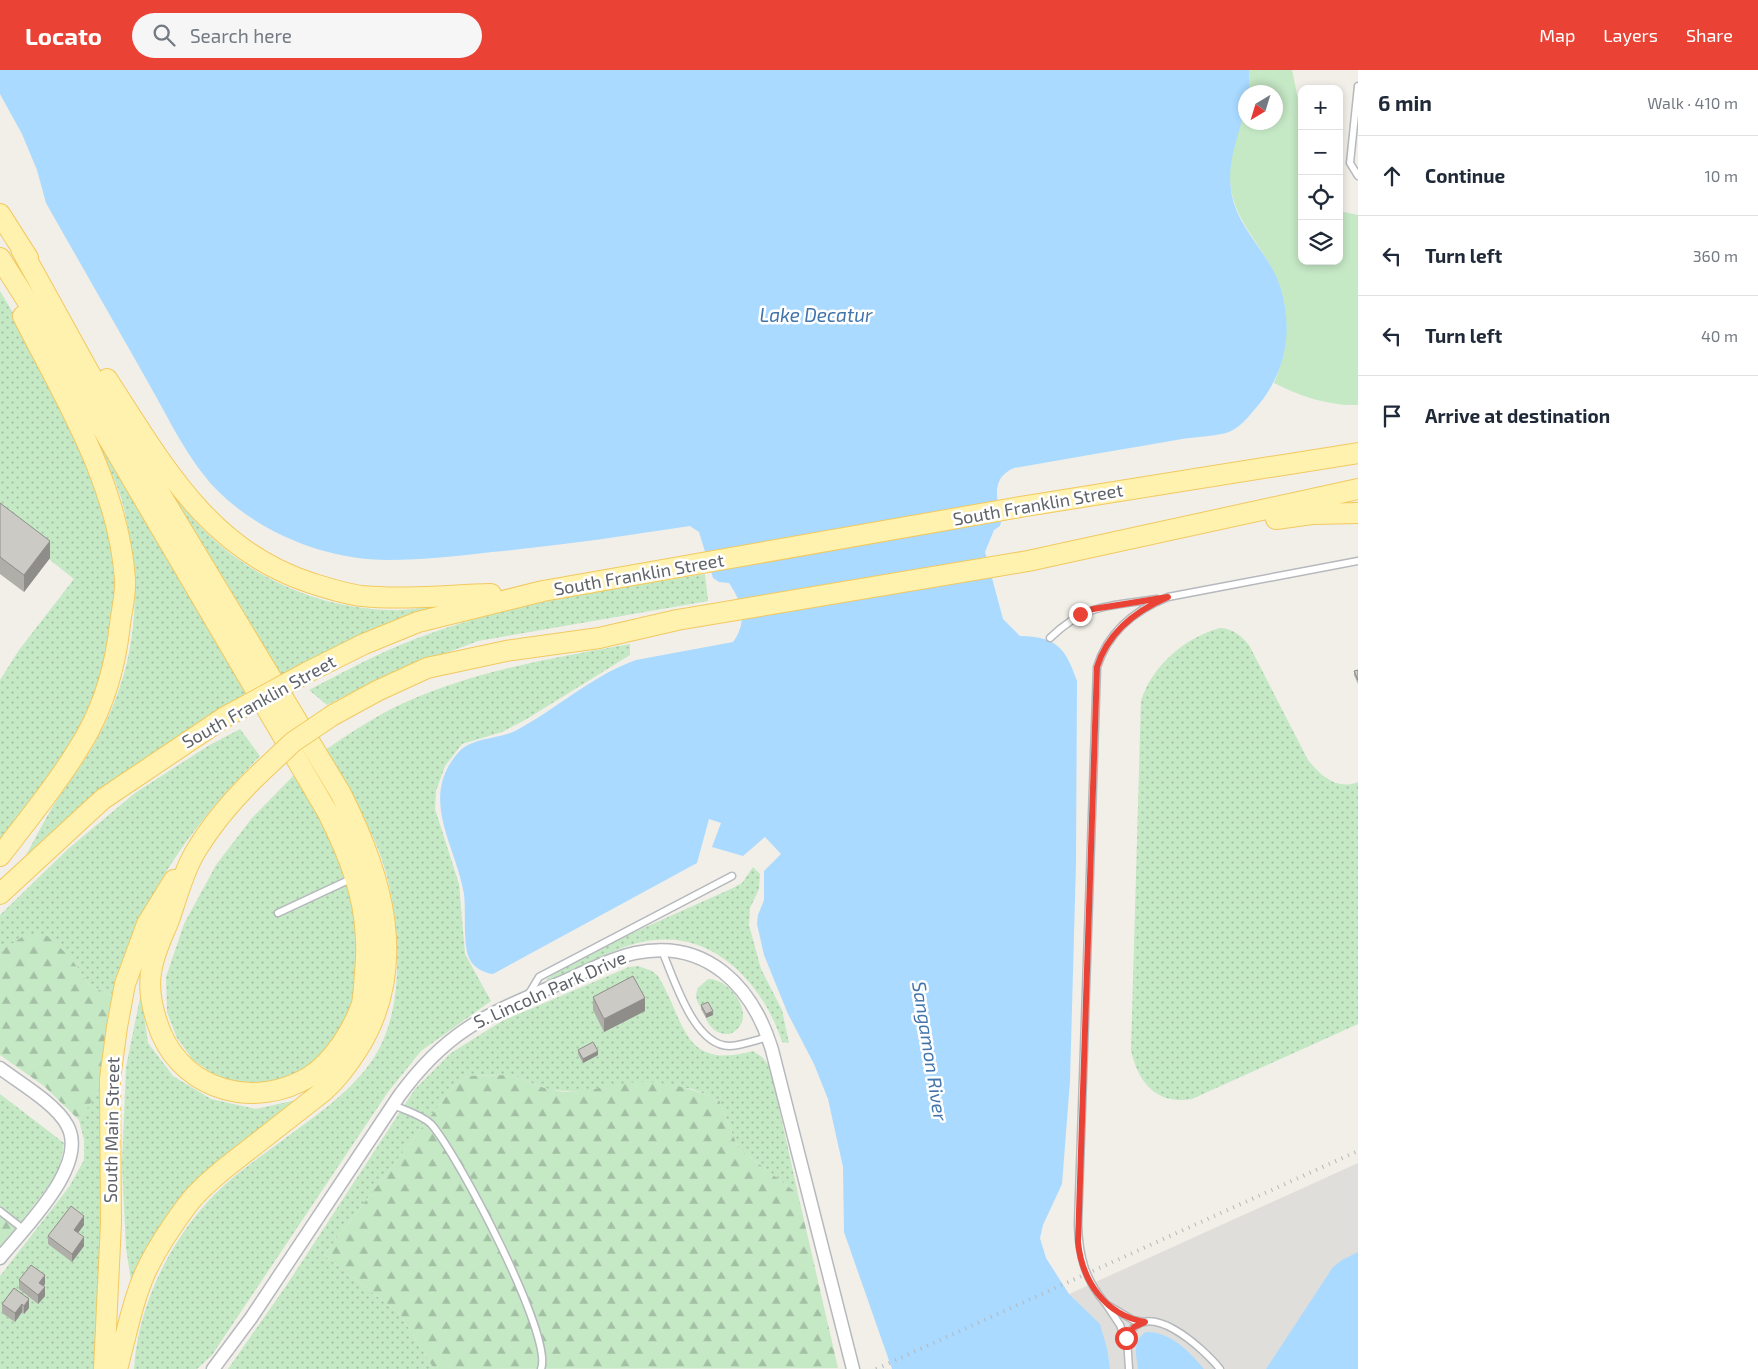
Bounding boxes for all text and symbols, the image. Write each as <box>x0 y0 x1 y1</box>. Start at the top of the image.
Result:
search box <box>132 13 482 58</box>
text: Locato <box>25 21 102 50</box>
icon: search <box>150 21 178 49</box>
text: Search here <box>190 24 292 47</box>
text: Map <box>1539 24 1575 46</box>
text: Layers <box>1603 24 1658 46</box>
text: Share <box>1686 24 1733 46</box>
north arrow <box>1238 85 1283 130</box>
map controls <box>1298 85 1343 265</box>
button: + <box>1298 85 1343 130</box>
text: 6 min <box>1378 90 1432 115</box>
text: Walk · 410 m <box>1647 93 1738 112</box>
button: − <box>1298 130 1343 175</box>
icon: ahead <box>1378 162 1406 190</box>
text: Continue <box>1425 164 1505 187</box>
text: 10 m <box>1704 166 1738 185</box>
button: locate <box>1298 175 1343 220</box>
button: layers <box>1298 220 1343 265</box>
icon: left <box>1378 242 1406 270</box>
text: Turn left <box>1425 244 1502 267</box>
text: 360 m <box>1693 246 1738 265</box>
water label: Lake Decatur <box>760 303 873 326</box>
icon: left <box>1378 322 1406 350</box>
text: Turn left <box>1425 324 1502 347</box>
text: 40 m <box>1701 326 1738 345</box>
icon: arrive <box>1378 402 1406 430</box>
text: Arrive at destination <box>1425 404 1610 427</box>
street label: South Franklin Street <box>951 478 1125 530</box>
street label: South Franklin Street <box>552 548 726 600</box>
route end <box>1069 603 1092 626</box>
street label: South Franklin Street <box>178 650 339 753</box>
street label: S. Lincoln Park Drive <box>470 946 629 1033</box>
water label: Sangamon River <box>908 979 953 1123</box>
street label: South Main Street <box>99 1056 123 1203</box>
route start <box>1115 1327 1138 1350</box>

